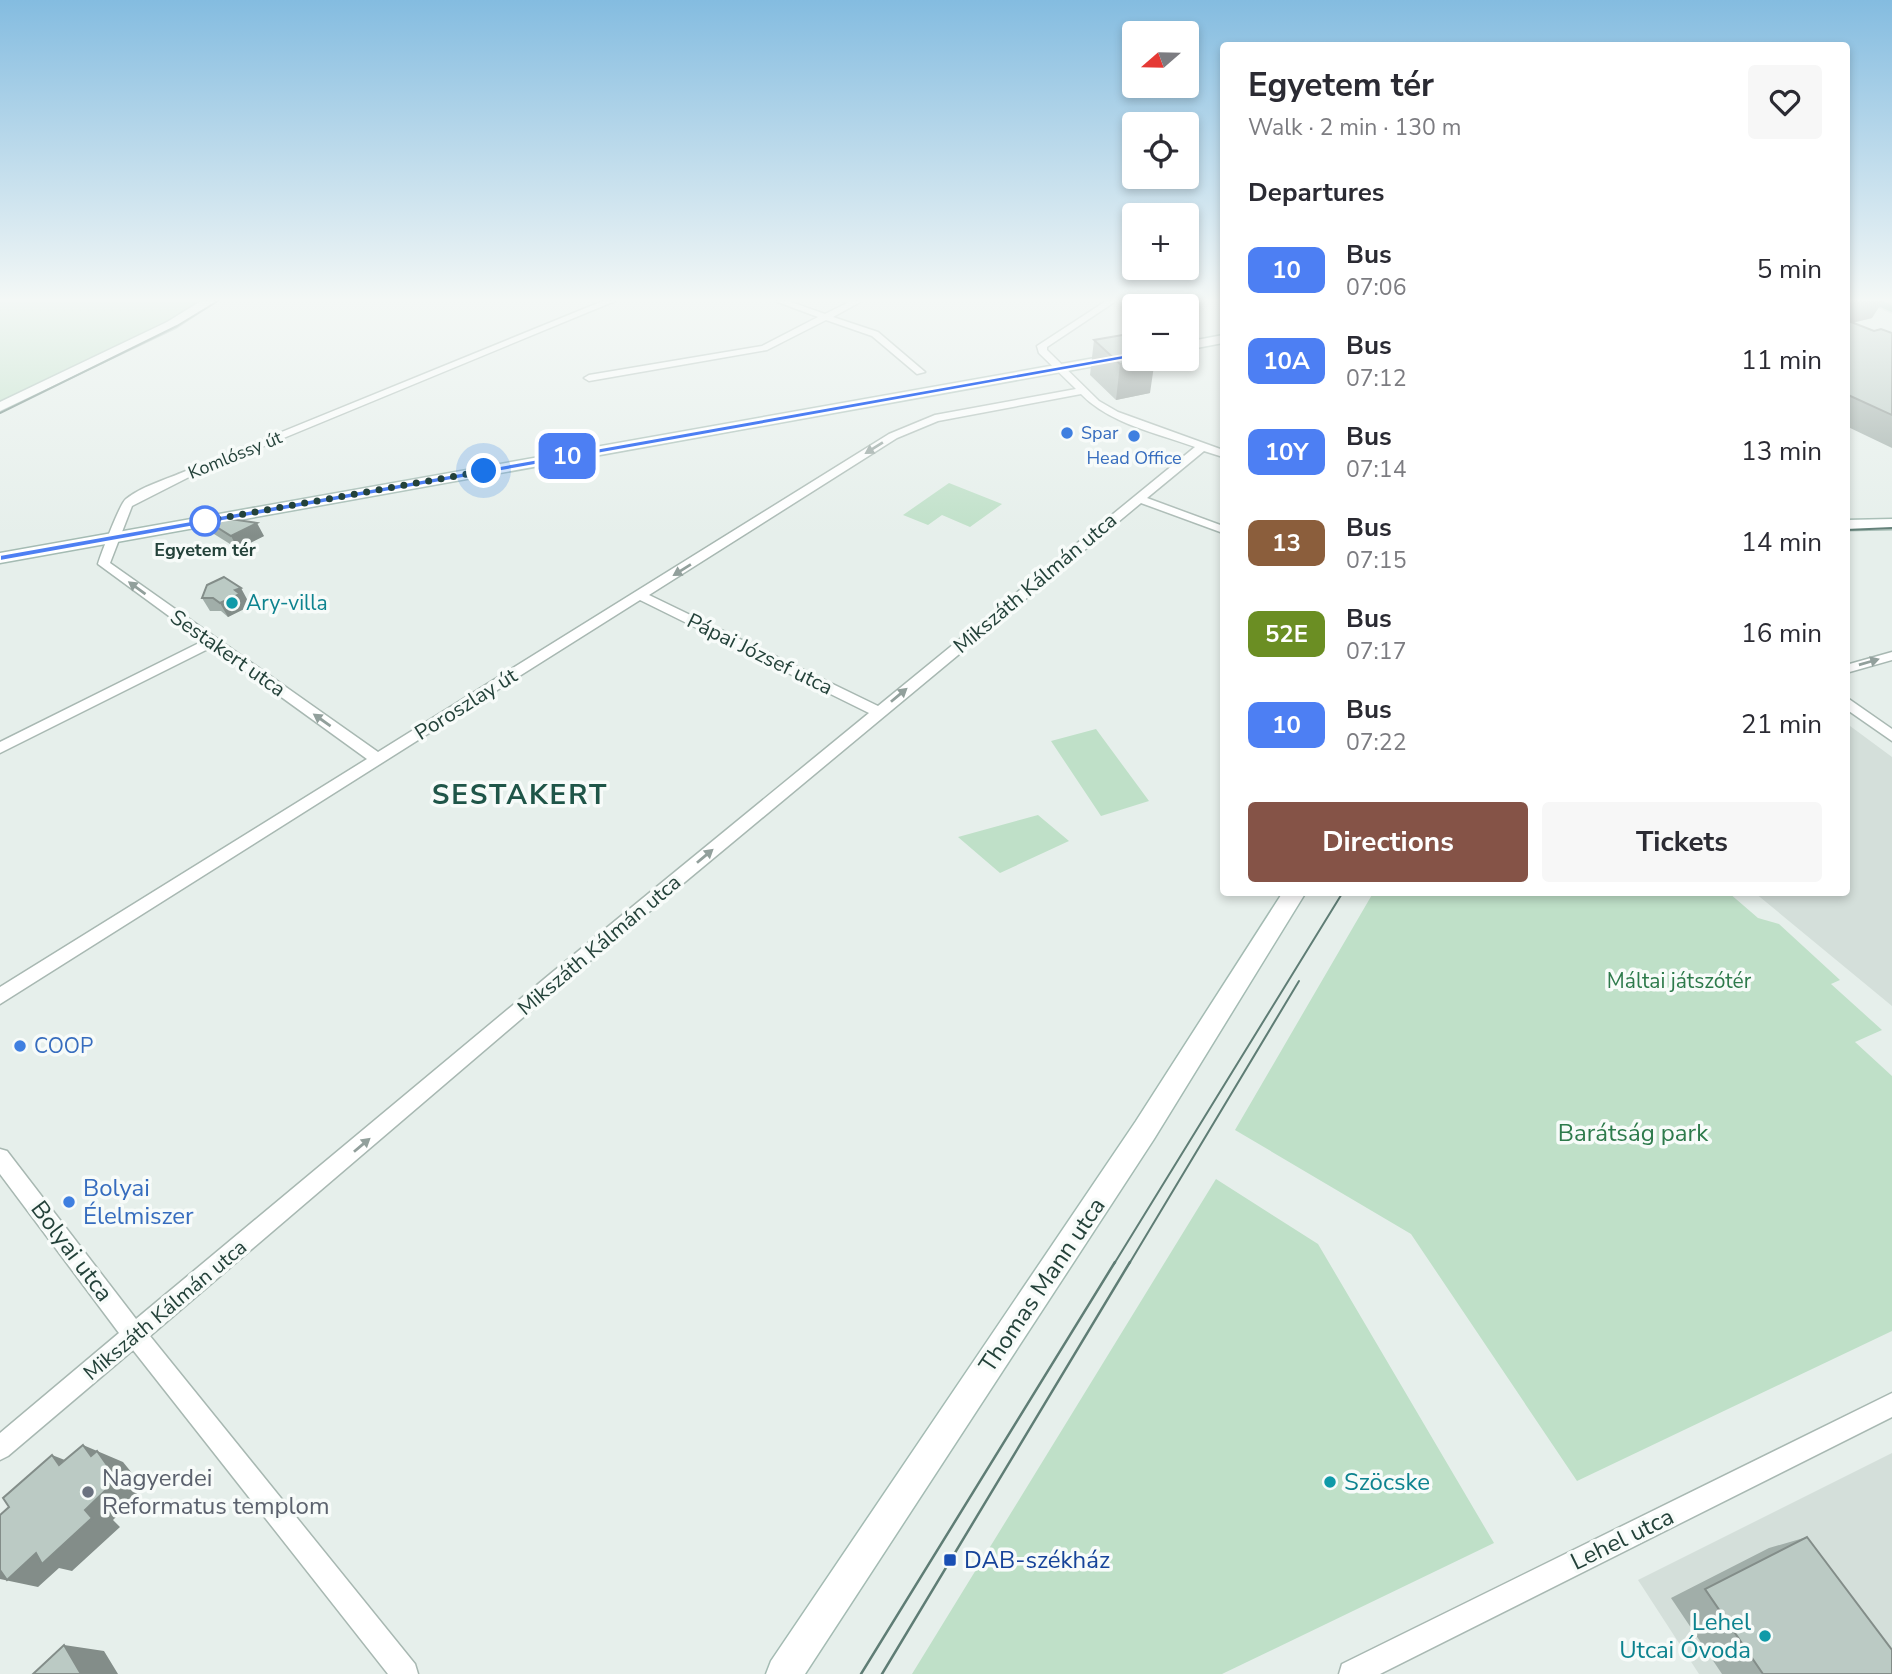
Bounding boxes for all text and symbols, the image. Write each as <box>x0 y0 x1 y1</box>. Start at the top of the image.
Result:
north arrow <box>1122 21 1199 98</box>
map controls <box>1122 21 1199 371</box>
text: Egyetem tér <box>1248 63 1434 108</box>
button: heart <box>1748 65 1822 139</box>
button: locate <box>1122 112 1199 189</box>
text: Walk · 2 min · 130 m <box>1248 112 1461 143</box>
text: Departures <box>1248 175 1384 210</box>
button: + <box>1122 203 1199 280</box>
text: Bus <box>1346 237 1392 272</box>
text: 5 min <box>1757 252 1822 287</box>
text: 10 <box>1272 254 1301 286</box>
text: 07:06 <box>1346 272 1406 303</box>
button: − <box>1122 294 1199 371</box>
text: Bus <box>1346 328 1392 363</box>
text: 11 min <box>1741 343 1822 378</box>
text: 10A <box>1263 345 1310 377</box>
text: 07:12 <box>1346 363 1406 394</box>
text: Bus <box>1346 419 1392 454</box>
place label: Spar <box>1081 421 1119 445</box>
street label: Komlóssy út <box>185 425 286 485</box>
marker: Spar <box>1059 425 1075 441</box>
marker: Head Office <box>1126 428 1142 444</box>
line badge: 10 <box>536 433 598 479</box>
text: 13 min <box>1741 434 1822 469</box>
text: 10Y <box>1265 436 1308 468</box>
text: 10 <box>553 440 581 472</box>
one-way arrow <box>865 441 884 454</box>
place label: Head Office <box>1086 446 1182 470</box>
your location <box>466 453 501 488</box>
text: 07:14 <box>1346 454 1406 485</box>
marker: Egyetem tér <box>190 506 220 536</box>
street label: Mikszáth Kálmán utca <box>947 506 1123 660</box>
text: Bus <box>1346 510 1392 545</box>
text: 14 min <box>1741 525 1822 560</box>
text: 13 <box>1272 527 1301 559</box>
place label: Egyetem tér <box>154 538 256 562</box>
text: 07:15 <box>1346 545 1406 576</box>
one-way arrow <box>672 563 692 576</box>
one-way arrow <box>128 581 146 595</box>
place label: Ary-villa <box>246 589 328 617</box>
marker: Ary-villa <box>224 595 240 611</box>
text: Bus <box>1346 601 1392 636</box>
street label: Sestakert utca <box>165 603 291 703</box>
street label: Pápai József utca <box>682 607 838 701</box>
text: 16 min <box>1741 616 1822 651</box>
text: 52E <box>1265 618 1308 650</box>
text: 07:17 <box>1346 636 1406 667</box>
one-way arrow <box>1859 657 1880 667</box>
street label: Poroszlay út <box>409 661 523 747</box>
one-way arrow <box>889 688 907 703</box>
text: Bus <box>1346 692 1392 727</box>
text: 21 min <box>1741 707 1822 742</box>
text: 10 <box>1272 709 1301 741</box>
one-way arrow <box>313 713 331 727</box>
text: 07:22 <box>1346 727 1406 758</box>
district label: SESTAKERT <box>432 776 608 814</box>
button: Directions <box>1248 802 1528 882</box>
button: Tickets <box>1542 802 1822 882</box>
one-way arrow <box>696 849 713 864</box>
street label: Mikszáth Kálmán utca <box>511 868 687 1022</box>
park label: Máltai játszótér <box>1607 967 1752 995</box>
place label: COOP <box>34 1032 93 1060</box>
marker: COOP <box>12 1038 28 1054</box>
park label: Barátság park <box>1558 1117 1709 1149</box>
one-way arrow <box>354 1138 371 1153</box>
place label: Bolyai Élelmiszer <box>83 1172 194 1232</box>
street label: Thomas Mann utca <box>972 1191 1112 1379</box>
street label: Bolyai utca <box>24 1194 120 1308</box>
marker: Bolyai Élelmiszer <box>61 1194 77 1210</box>
street label: Mikszáth Kálmán utca <box>77 1233 253 1387</box>
place label: Nagyerdei Reformatus templom <box>102 1462 329 1522</box>
place label: Szöcske <box>1344 1466 1430 1498</box>
marker: Szöcske <box>1322 1474 1338 1490</box>
marker: Nagyerdei Reformatus templom <box>80 1484 96 1500</box>
street label: Lehel utca <box>1565 1500 1679 1578</box>
place label: DAB-székház <box>964 1544 1110 1576</box>
marker: DAB-székház <box>942 1552 958 1568</box>
place label: Lehel Utcai Óvoda <box>1619 1606 1751 1666</box>
marker: Lehel Utcai Óvoda <box>1757 1628 1773 1644</box>

